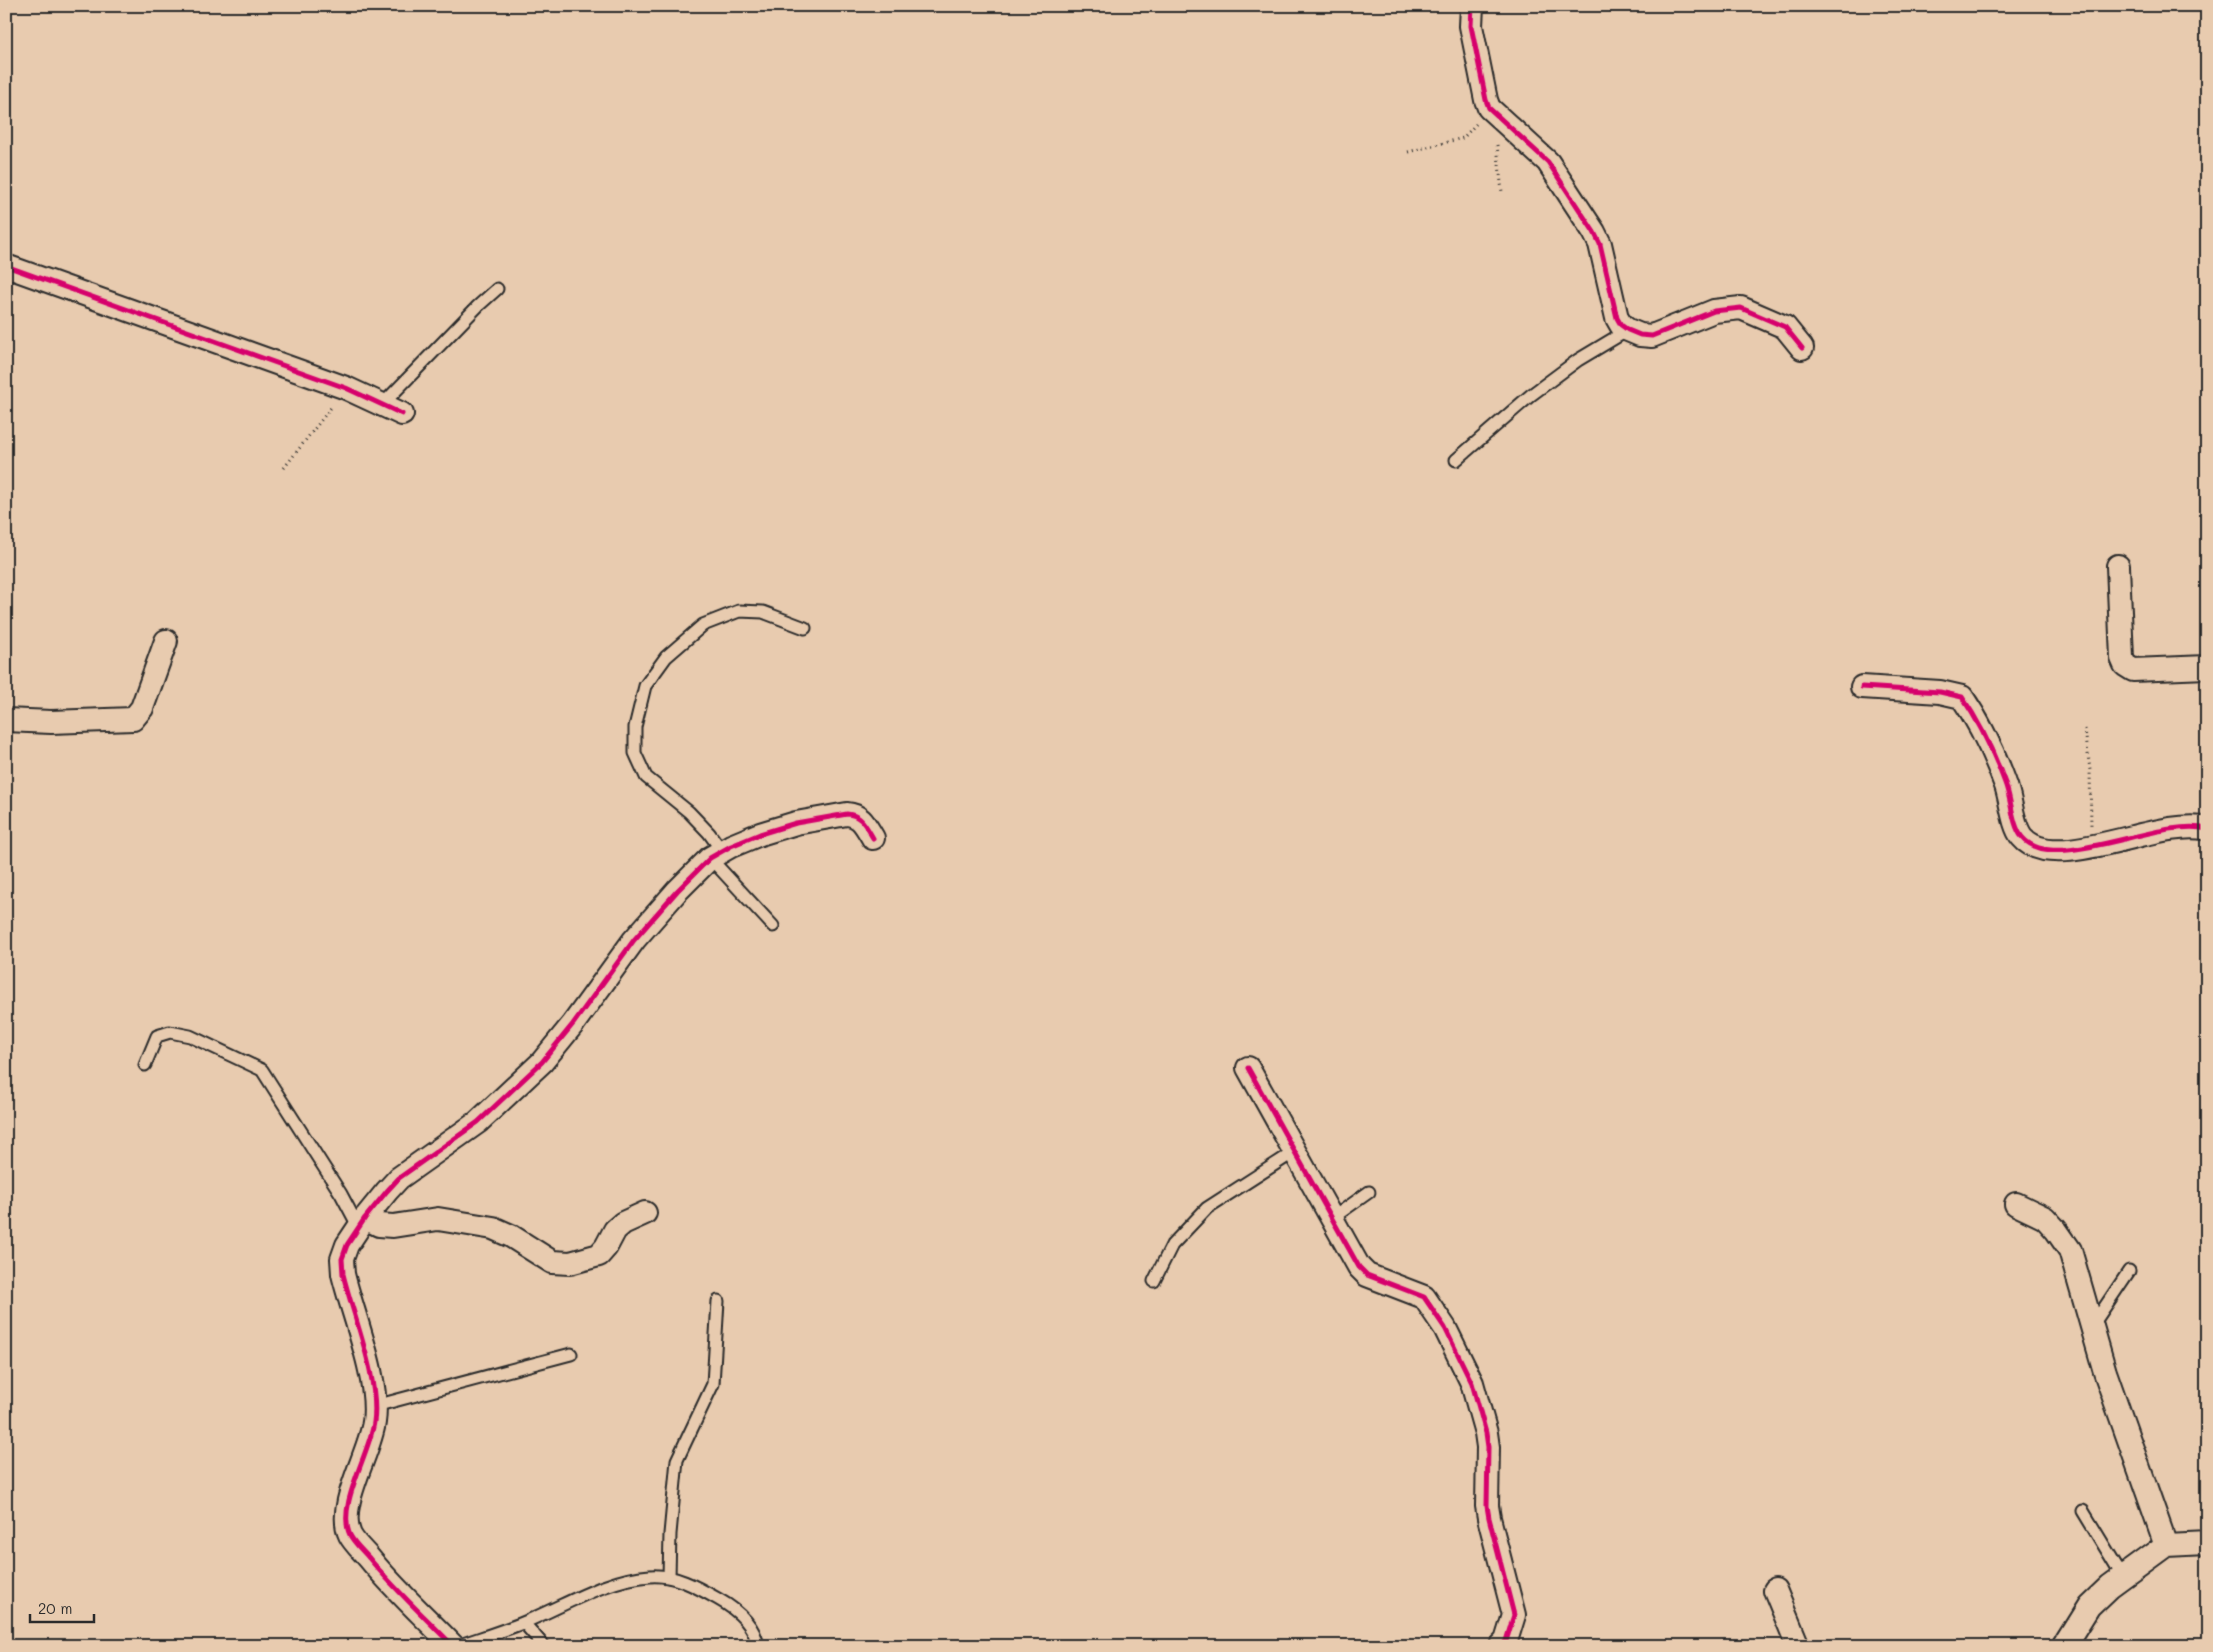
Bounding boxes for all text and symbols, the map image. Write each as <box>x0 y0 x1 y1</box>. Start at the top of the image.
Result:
scale bar <box>30 1592 94 1624</box>
text: 20 m <box>38 1598 72 1618</box>

